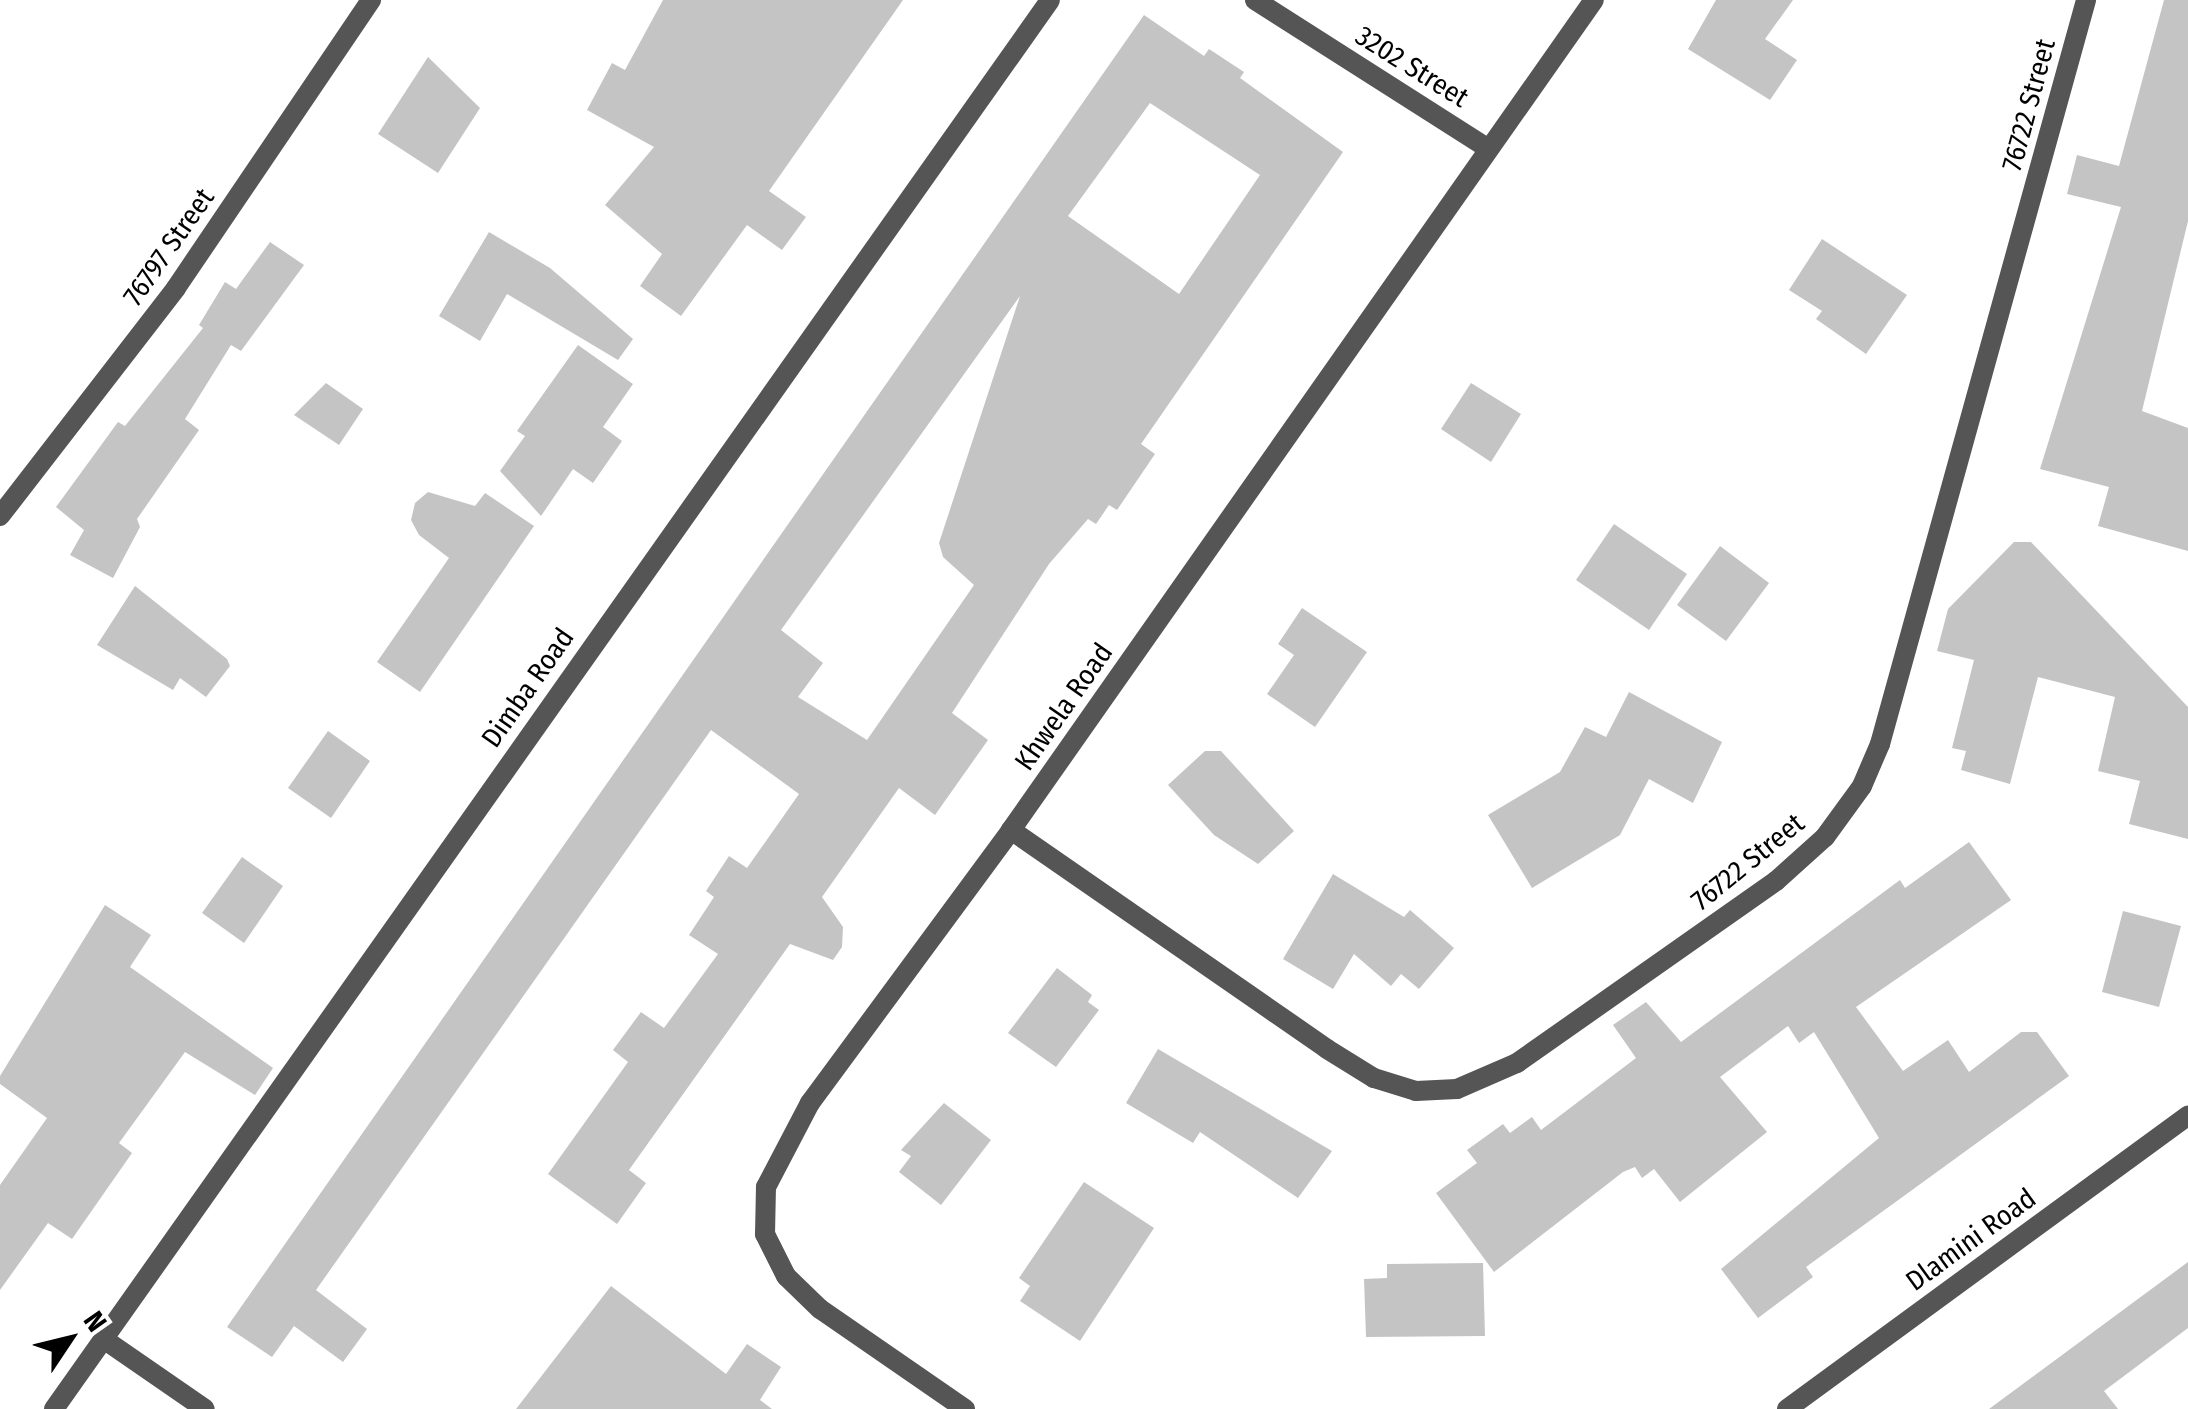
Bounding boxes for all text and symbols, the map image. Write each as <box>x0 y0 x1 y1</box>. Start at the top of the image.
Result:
street label: 3202 Street <box>1349 19 1475 115</box>
street label: 76722 Street <box>1995 35 2063 175</box>
street label: 76797 Street <box>117 182 221 312</box>
street label: Dimba Road <box>475 622 581 754</box>
street label: Khwela Road <box>1008 637 1120 777</box>
street label: 76722 Street <box>1685 806 1811 918</box>
street label: Dlamini Road <box>1900 1182 2042 1298</box>
north arrow <box>20 1289 120 1389</box>
text: N <box>77 1305 113 1338</box>

